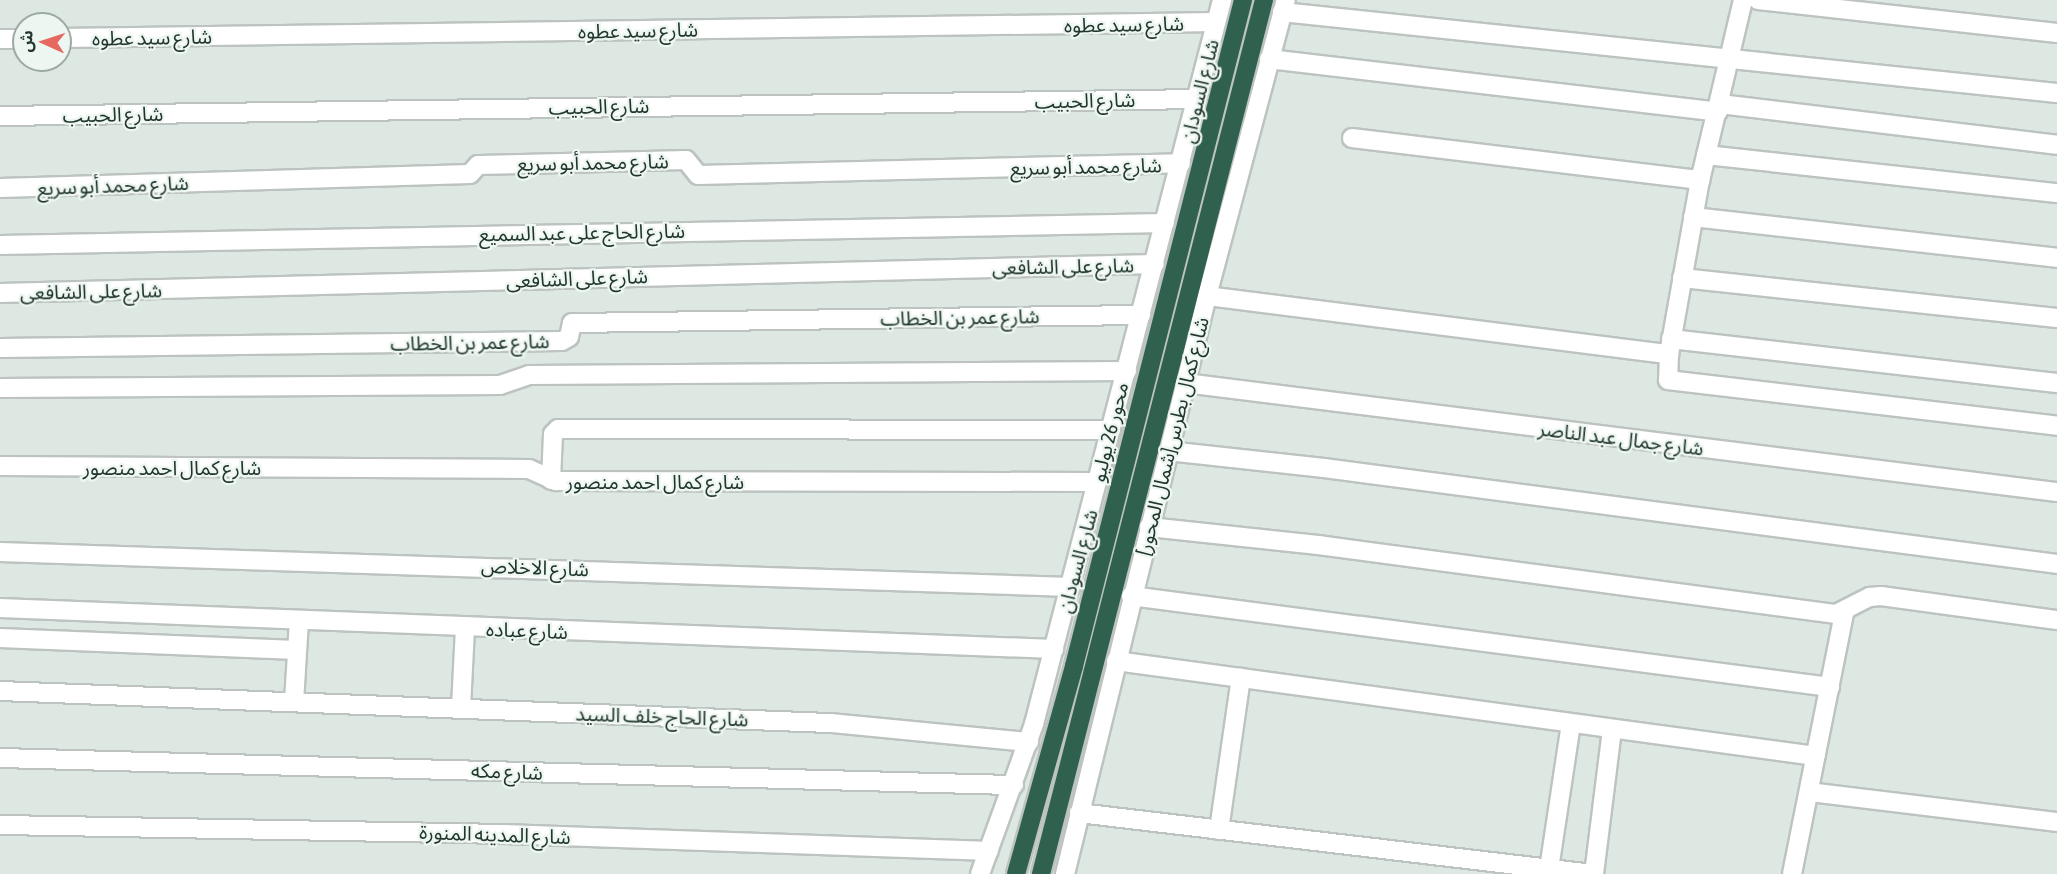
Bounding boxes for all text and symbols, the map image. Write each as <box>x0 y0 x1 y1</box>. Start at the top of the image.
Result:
street label: شارع سيد عطوه <box>1064 11 1184 37</box>
north arrow <box>12 12 72 72</box>
street label: شارع سيد عطوه <box>578 17 698 43</box>
street label: شارع سيد عطوه <box>92 24 212 50</box>
text: ش <box>16 30 36 53</box>
street label: شارع السودان <box>1175 37 1223 145</box>
street label: شارع الحبيب <box>1034 87 1136 113</box>
street label: شارع الحبيب <box>548 93 650 119</box>
street label: شارع الحبيب <box>62 101 164 127</box>
street label: شارع محمد أبو سريع <box>517 149 669 175</box>
street label: شارع محمد أبو سريع <box>1010 153 1162 179</box>
street label: شارع محمد أبو سريع <box>37 170 189 200</box>
street label: شارع الحاج على عبد السميع <box>479 218 685 246</box>
street label: شارع على الشافعى <box>992 253 1134 279</box>
street label: شارع على الشافعى <box>506 264 648 292</box>
street label: شارع على الشافعى <box>20 278 162 304</box>
street label: شارع عمر بن الخطاب <box>880 304 1040 330</box>
street label: شارع كمال بطرس[شمال المحور] <box>1131 314 1213 558</box>
street label: شارع عمر بن الخطاب <box>390 329 550 355</box>
street label: محور 26 يوليو <box>1085 380 1133 484</box>
street label: شارع جمال عبد الناصر <box>1537 416 1705 460</box>
street label: شارع كمال احمد منصور <box>83 455 261 479</box>
street label: شارع كمال احمد منصور <box>566 469 744 493</box>
street label: شارع السودان <box>1052 507 1102 615</box>
street label: شارع الاخلاص <box>481 553 589 581</box>
street label: شارع عباده <box>486 617 568 643</box>
street label: شارع الحاج خلف السيد <box>575 701 749 731</box>
street label: شارع مكه <box>471 758 543 784</box>
street label: شارع المدينه المنورة <box>419 819 571 849</box>

